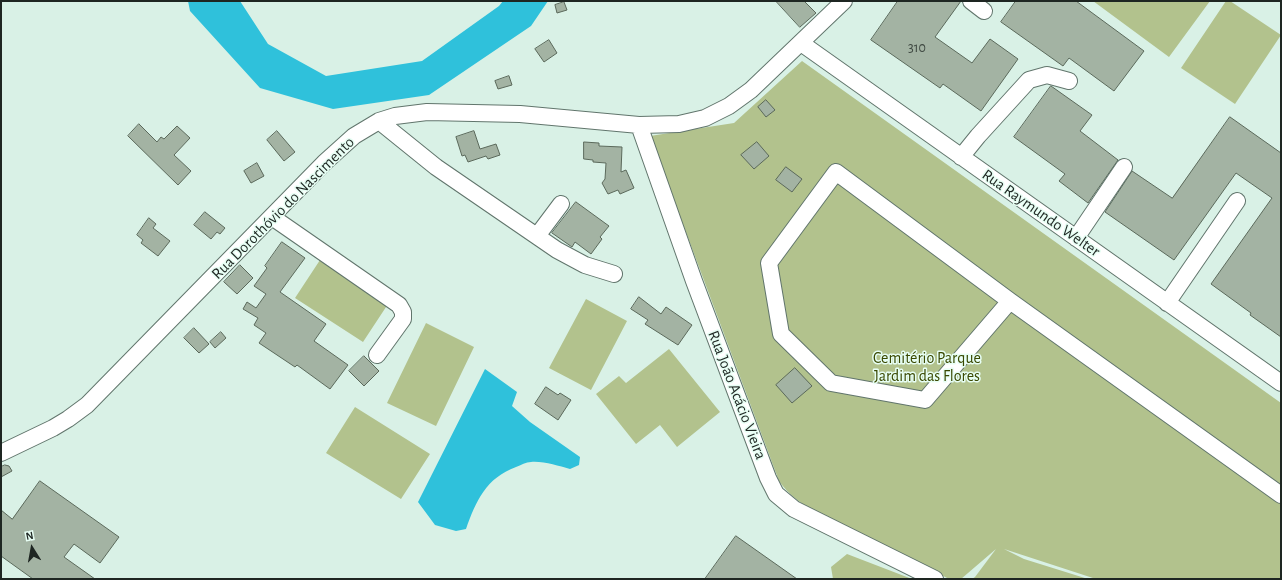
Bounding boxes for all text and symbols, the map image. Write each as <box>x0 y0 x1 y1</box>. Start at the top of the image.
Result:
house number: 310 <box>908 40 926 56</box>
street label: Rua Dorothóvio do Nascimento <box>208 133 358 283</box>
street label: Rua Raymundo Welter <box>978 165 1104 261</box>
street label: Rua João Acácio Vieira <box>704 328 770 462</box>
park label: Cemitério Parque Jardim das Flores <box>873 348 981 386</box>
north arrow <box>12 528 52 568</box>
text: N <box>25 530 34 542</box>

